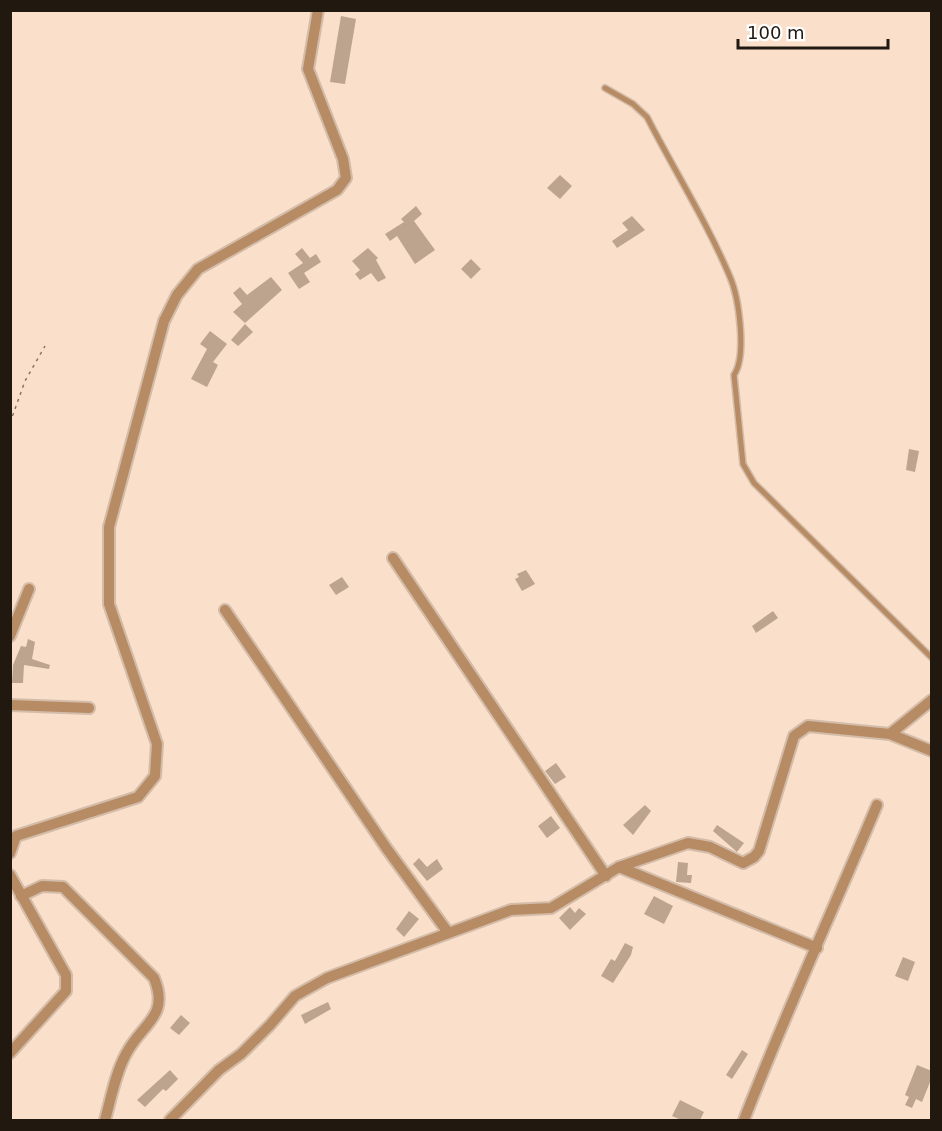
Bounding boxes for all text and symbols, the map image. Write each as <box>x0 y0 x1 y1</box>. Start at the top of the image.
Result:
scale bar <box>738 12 888 50</box>
text: 100 m <box>747 22 805 43</box>

